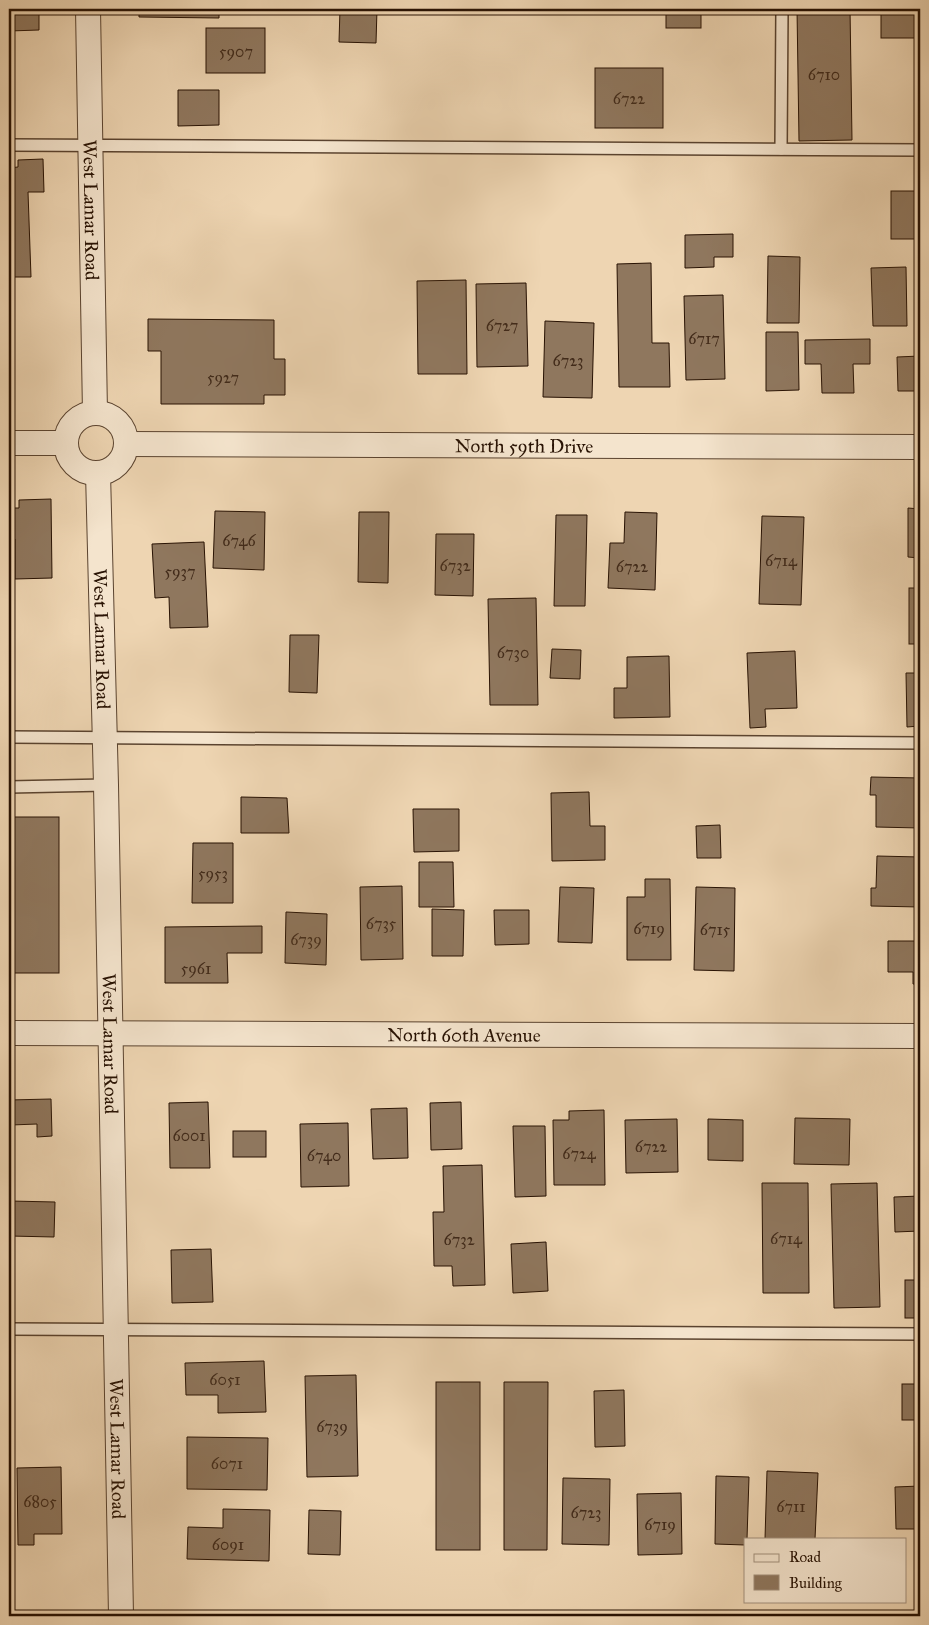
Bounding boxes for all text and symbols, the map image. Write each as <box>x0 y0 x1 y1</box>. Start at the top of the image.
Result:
house number: 5907 <box>219 42 253 61</box>
house number: 6710 <box>808 65 840 84</box>
house number: 6722 <box>613 89 645 108</box>
street label: West Lamar Road <box>79 139 104 281</box>
house number: 6727 <box>486 316 518 335</box>
house number: 6717 <box>688 329 720 348</box>
house number: 6723 <box>552 351 584 370</box>
house number: 5927 <box>207 368 239 387</box>
street label: North 59th Drive <box>455 434 593 457</box>
house number: 6746 <box>222 531 257 550</box>
house number: 6714 <box>765 551 798 570</box>
house number: 6732 <box>439 556 471 575</box>
house number: 6722 <box>616 557 648 576</box>
house number: 5937 <box>165 562 195 581</box>
street label: West Lamar Road <box>89 568 116 710</box>
house number: 6730 <box>497 643 529 662</box>
house number: 5953 <box>198 864 228 883</box>
house number: 6735 <box>366 914 397 933</box>
house number: 6719 <box>633 919 665 938</box>
house number: 6715 <box>700 920 731 939</box>
house number: 6739 <box>290 930 322 949</box>
house number: 5961 <box>181 959 211 978</box>
street label: West Lamar Road <box>98 973 123 1115</box>
street label: North 60th Avenue <box>387 1023 541 1046</box>
house number: 6001 <box>172 1126 206 1145</box>
house number: 6722 <box>635 1137 667 1156</box>
house number: 6724 <box>562 1144 597 1163</box>
house number: 6740 <box>307 1146 341 1165</box>
house number: 6714 <box>770 1229 803 1248</box>
house number: 6732 <box>443 1230 475 1249</box>
house number: 6051 <box>209 1370 241 1389</box>
street label: West Lamar Road <box>105 1378 131 1520</box>
house number: 6739 <box>316 1417 348 1436</box>
house number: 6071 <box>211 1454 243 1473</box>
house number: 6805 <box>23 1492 57 1511</box>
house number: 6711 <box>776 1497 806 1516</box>
house number: 6723 <box>570 1503 602 1522</box>
house number: 6719 <box>644 1515 676 1534</box>
house number: 6091 <box>212 1535 244 1554</box>
legend <box>744 1538 906 1602</box>
text: Road <box>789 1548 821 1566</box>
text: Building <box>789 1574 843 1592</box>

